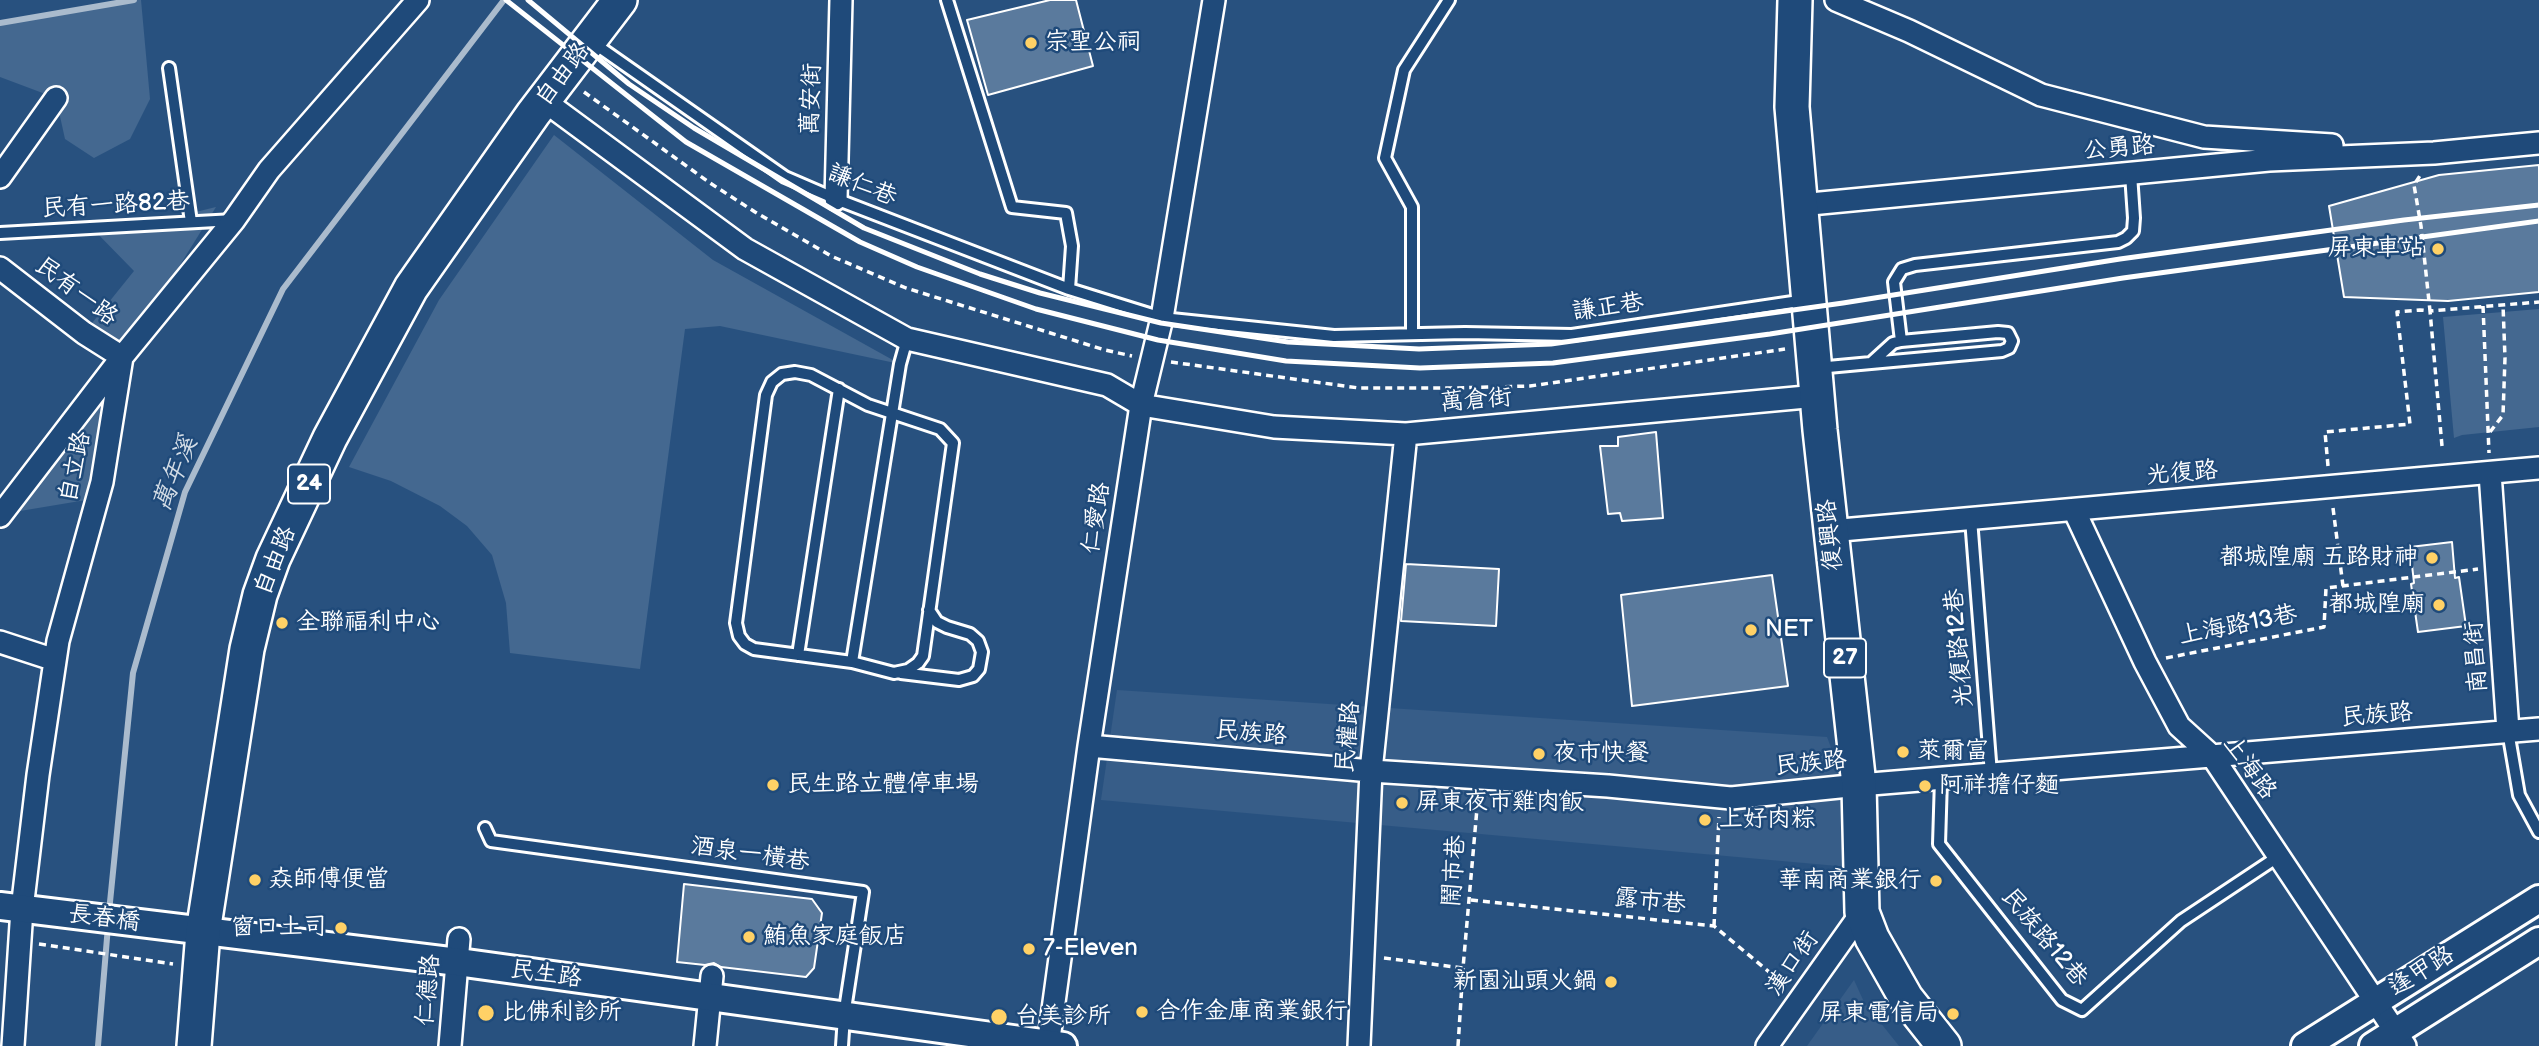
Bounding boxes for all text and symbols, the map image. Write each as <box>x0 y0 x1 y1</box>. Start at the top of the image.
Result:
place label: 宗聖公祠 <box>1045 29 1141 57</box>
marker: 宗聖公祠 <box>1023 35 1039 51</box>
street label: 自由路 <box>530 38 596 112</box>
street label: 萬安街 <box>796 63 828 135</box>
street label: 公勇路 <box>2082 132 2156 166</box>
street label: 謙仁巷 <box>823 159 901 213</box>
street label: 民有一路82巷 <box>41 188 191 224</box>
place label: 屏東車站 <box>2328 235 2424 263</box>
marker: 屏東車站 <box>2430 241 2446 257</box>
street label: 民有一路 <box>29 252 123 332</box>
street label: 謙正巷 <box>1570 289 1646 327</box>
street label: 萬倉街 <box>1439 384 1513 418</box>
street label: 自立路 <box>54 429 98 505</box>
water label: 萬年溪 <box>147 432 205 516</box>
street label: 光復路 <box>2145 457 2219 491</box>
road number: 24 <box>288 464 330 504</box>
street label: 仁愛路 <box>1077 480 1117 556</box>
street label: 復興路 <box>1813 498 1849 572</box>
street label: 自由路 <box>249 522 303 600</box>
place label: 都城隍廟 五路財神 <box>2220 544 2418 572</box>
marker: 都城隍廟 五路財神 <box>2424 550 2440 566</box>
street label: 光復路12巷 <box>1940 587 1980 709</box>
place label: 都城隍廟 <box>2329 591 2425 619</box>
marker: 都城隍廟 <box>2431 597 2447 613</box>
street label: 上海路13巷 <box>2176 600 2300 652</box>
place label: 全聯福利中心 <box>296 609 440 637</box>
marker: 全聯福利中心 <box>274 615 290 631</box>
place label: NET <box>1765 616 1813 644</box>
street label: 南昌街 <box>2460 620 2494 694</box>
marker: NET <box>1743 622 1759 638</box>
road number: 27 <box>1824 638 1866 678</box>
street label: 民族路 <box>2340 699 2414 733</box>
street label: 民權路 <box>1332 700 1366 774</box>
street label: 民族路 <box>1214 717 1288 751</box>
street label: 上海路 <box>2216 730 2282 806</box>
place label: 萊爾富 <box>1917 738 1989 766</box>
place label: 夜市快餐 <box>1553 740 1649 768</box>
marker: 萊爾富 <box>1895 744 1911 760</box>
marker: 夜市快餐 <box>1531 746 1547 762</box>
street label: 民族路 <box>1774 746 1848 782</box>
place label: 民生路立體停車場 <box>787 771 979 799</box>
place label: 阿祥擔仔麵 <box>1939 772 2059 800</box>
marker: 民生路立體停車場 <box>765 777 781 793</box>
marker: 阿祥擔仔麵 <box>1917 778 1933 794</box>
place label: 屏東夜市雞肉飯 <box>1416 789 1584 817</box>
marker: 屏東夜市雞肉飯 <box>1394 795 1410 811</box>
place label: 上好肉粽 <box>1719 806 1815 834</box>
marker: 上好肉粽 <box>1697 812 1713 828</box>
street label: 酒泉一橫巷 <box>689 832 811 878</box>
street label: 鬧市巷 <box>1438 834 1472 908</box>
place label: 𡘙師傅便當 <box>269 866 389 894</box>
place label: 華南商業銀行 <box>1778 867 1922 895</box>
marker: 𡘙師傅便當 <box>247 872 263 888</box>
marker: 華南商業銀行 <box>1928 873 1944 889</box>
street label: 民族路12巷 <box>1995 883 2093 993</box>
street label: 露市巷 <box>1613 884 1687 920</box>
street label: 長春橋 <box>67 900 141 938</box>
place label: 窗口土司 <box>231 914 327 942</box>
marker: 窗口土司 <box>333 920 349 936</box>
place label: 鮪魚家庭飯店 <box>763 923 907 951</box>
street label: 漢口街 <box>1761 926 1825 1002</box>
marker: 鮪魚家庭飯店 <box>741 929 757 945</box>
place label: 7-Eleven <box>1043 935 1138 963</box>
marker: 7-Eleven <box>1021 941 1037 957</box>
street label: 逢甲路 <box>2384 941 2460 1003</box>
street label: 仁德路 <box>412 953 446 1027</box>
street label: 民生路 <box>508 956 584 994</box>
place label: 新園汕頭火鍋 <box>1453 968 1597 996</box>
marker: 新園汕頭火鍋 <box>1603 974 1619 990</box>
place label: 合作金庫商業銀行 <box>1156 998 1348 1026</box>
place label: 比佛利診所 <box>502 999 622 1027</box>
place label: 屏東電信局 <box>1819 1000 1939 1028</box>
marker: 比佛利診所 <box>476 1003 496 1023</box>
place label: 台美診所 <box>1015 1003 1111 1031</box>
marker: 合作金庫商業銀行 <box>1134 1004 1150 1020</box>
marker: 屏東電信局 <box>1945 1006 1961 1022</box>
marker: 台美診所 <box>989 1007 1009 1027</box>

